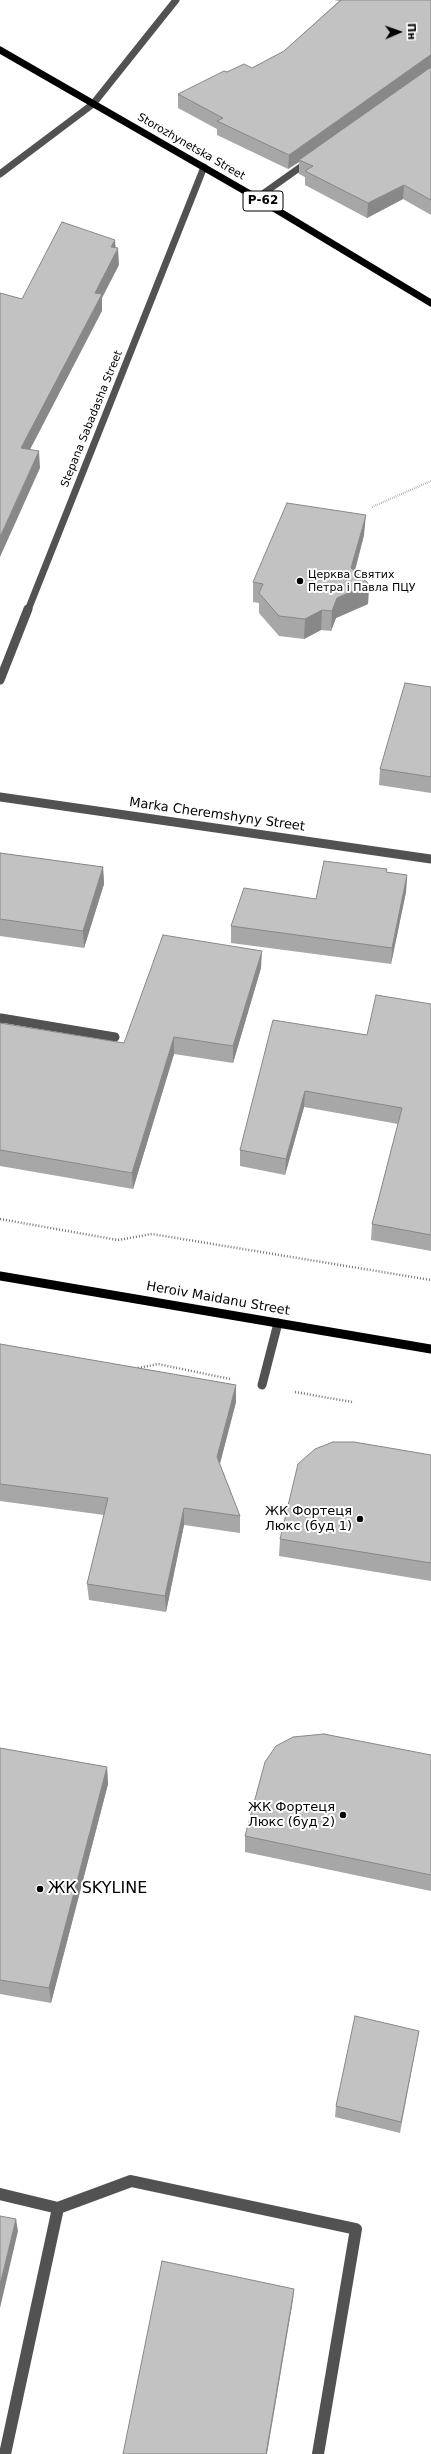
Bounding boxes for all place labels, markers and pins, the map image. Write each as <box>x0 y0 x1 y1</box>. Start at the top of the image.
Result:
place label: Церква Святих Петра і Павла ПЦУ <box>308 568 415 594</box>
marker: Церква Святих Петра і Павла ПЦУ <box>295 576 305 586</box>
place label: ЖК Фортеця Люкс (буд 1) <box>265 1504 352 1535</box>
marker: ЖК Фортеця Люкс (буд 1) <box>355 1514 365 1524</box>
place label: ЖК Фортеця Люкс (буд 2) <box>248 1800 335 1831</box>
marker: ЖК Фортеця Люкс (буд 2) <box>338 1810 348 1820</box>
place label: ЖК SKYLINE <box>48 1879 147 1899</box>
marker: ЖК SKYLINE <box>35 1884 45 1894</box>

